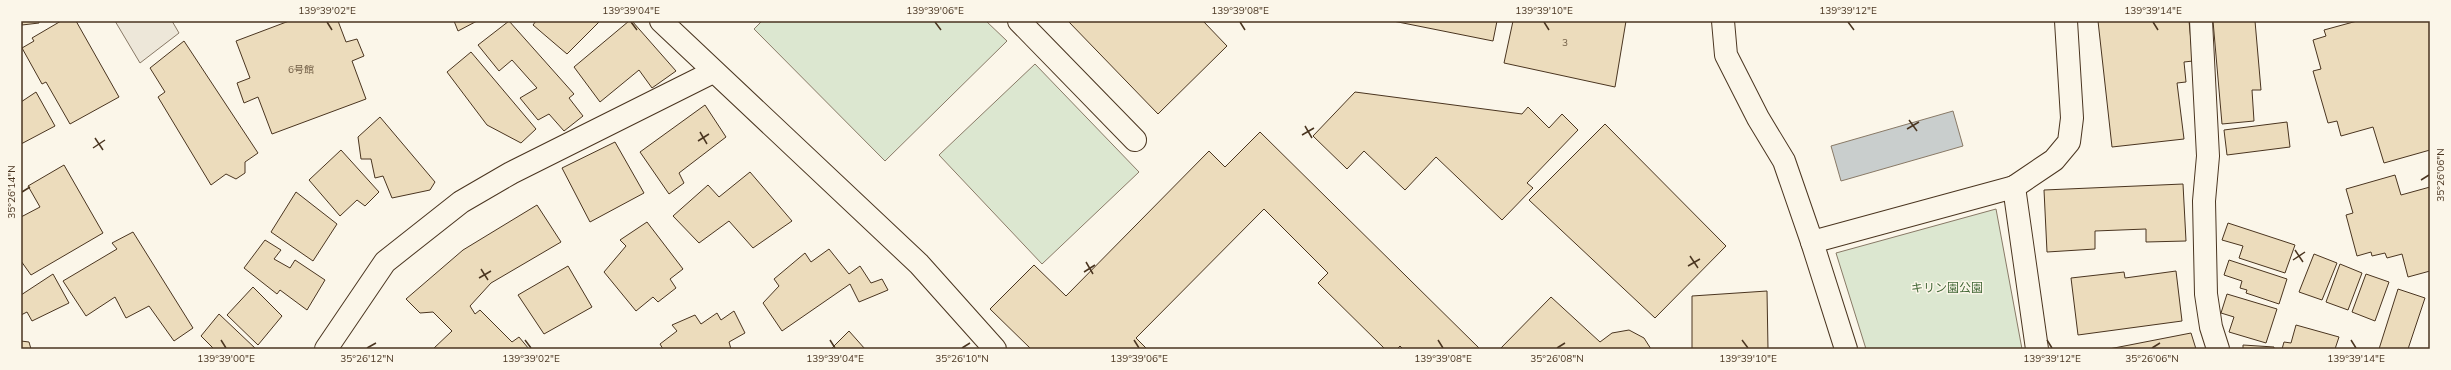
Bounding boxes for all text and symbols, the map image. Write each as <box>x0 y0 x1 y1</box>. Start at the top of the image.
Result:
text: 139°39'02"E <box>298 4 356 17</box>
text: 139°39'04"E <box>602 4 660 17</box>
text: 139°39'06"E <box>906 4 964 17</box>
text: 139°39'08"E <box>1211 4 1269 17</box>
text: 139°39'10"E <box>1515 4 1573 17</box>
text: 139°39'12"E <box>1819 4 1877 17</box>
text: 139°39'14"E <box>2124 4 2182 17</box>
house number: 3 <box>1562 36 1568 49</box>
house number: 6号館 <box>288 63 314 76</box>
text: 35°26'06"N <box>2434 148 2447 202</box>
text: 35°26'14"N <box>5 165 18 219</box>
park label: キリン園公園 <box>1911 280 1983 295</box>
text: 139°39'00"E <box>197 352 255 365</box>
text: 35°26'12"N <box>340 352 394 365</box>
text: 139°39'02"E <box>502 352 560 365</box>
text: 139°39'04"E <box>806 352 864 365</box>
text: 35°26'10"N <box>935 352 989 365</box>
text: 139°39'06"E <box>1110 352 1168 365</box>
text: 139°39'08"E <box>1414 352 1472 365</box>
text: 35°26'08"N <box>1530 352 1584 365</box>
text: 139°39'10"E <box>1719 352 1777 365</box>
text: 139°39'12"E <box>2023 352 2081 365</box>
text: 35°26'06"N <box>2125 352 2179 365</box>
text: 139°39'14"E <box>2327 352 2385 365</box>

